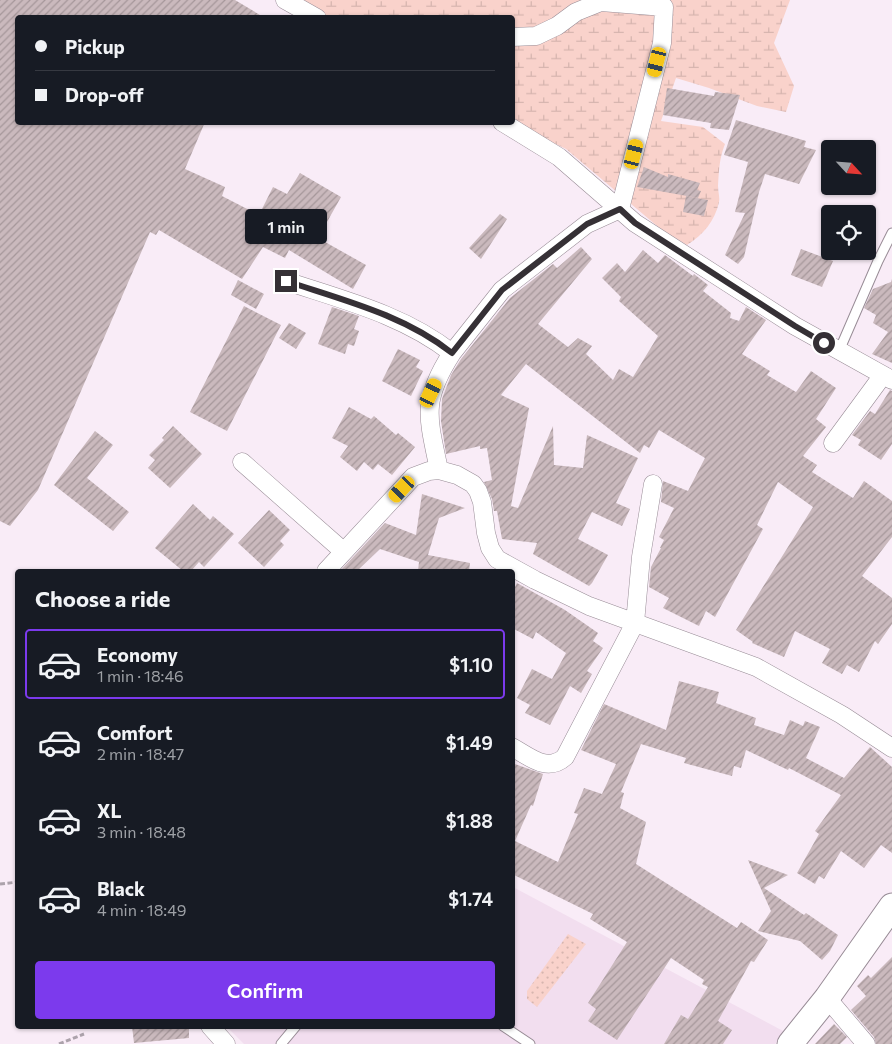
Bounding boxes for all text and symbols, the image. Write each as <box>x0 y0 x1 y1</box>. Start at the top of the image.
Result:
text: Pickup <box>65 35 125 58</box>
car <box>646 46 667 78</box>
text: Drop-off <box>65 83 144 106</box>
car <box>623 138 644 170</box>
north arrow <box>821 140 876 195</box>
map controls <box>821 140 876 260</box>
button: locate <box>821 205 876 260</box>
callout: 1 min <box>245 208 327 244</box>
text: 1 min <box>267 217 305 236</box>
route end <box>275 270 297 292</box>
route start <box>813 332 835 354</box>
car <box>417 376 444 410</box>
car <box>386 473 417 505</box>
text: Choose a ride <box>35 585 170 612</box>
icon: car <box>37 642 82 687</box>
text: Economy <box>97 643 178 666</box>
text: $1.10 <box>449 653 493 676</box>
text: 1 min · 18:46 <box>97 666 184 685</box>
icon: car <box>37 720 82 765</box>
text: Comfort <box>97 721 173 744</box>
text: $1.49 <box>446 731 493 754</box>
text: 2 min · 18:47 <box>97 744 184 763</box>
icon: car <box>37 798 82 843</box>
text: XL <box>97 799 122 822</box>
text: $1.88 <box>446 809 493 832</box>
text: 3 min · 18:48 <box>97 822 186 841</box>
icon: car <box>37 876 82 921</box>
text: Black <box>97 877 145 900</box>
text: $1.74 <box>448 887 493 910</box>
text: 4 min · 18:49 <box>97 900 186 919</box>
button: Confirm <box>35 961 495 1019</box>

